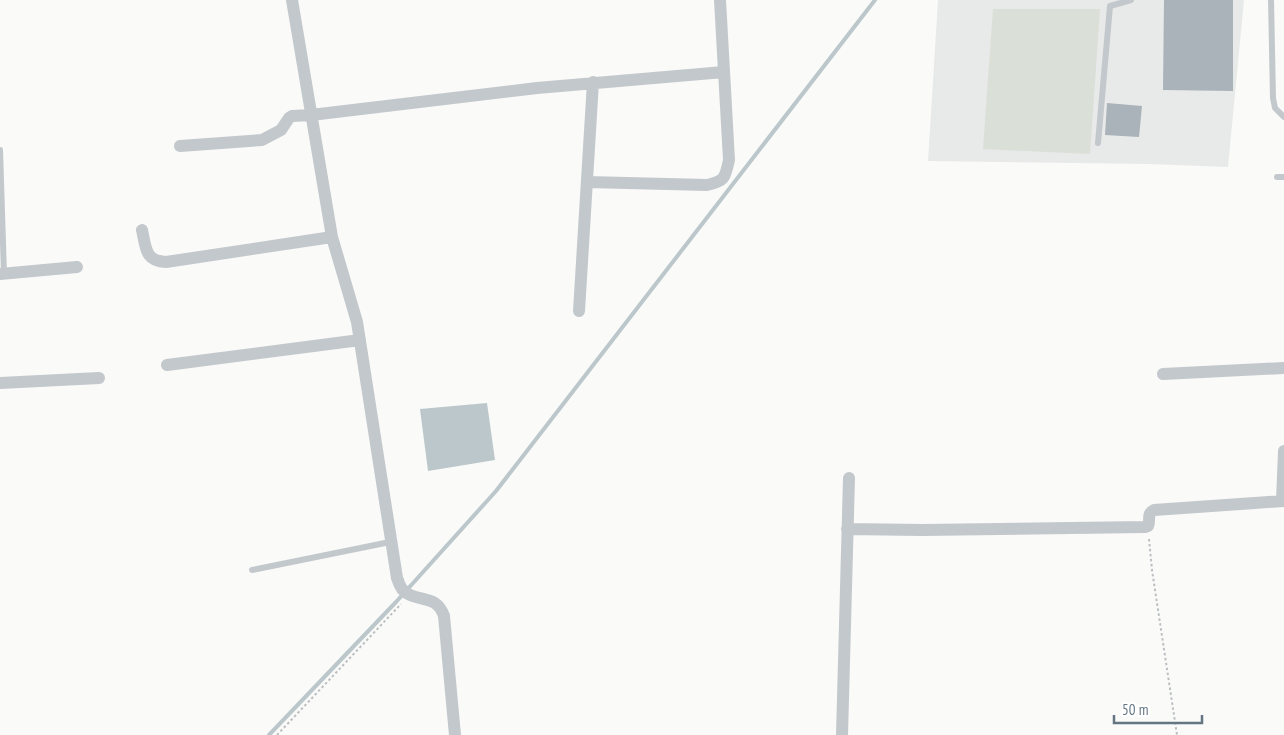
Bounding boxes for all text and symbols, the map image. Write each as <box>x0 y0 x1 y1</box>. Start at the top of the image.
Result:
scale bar <box>1114 692 1202 724</box>
text: 50 m <box>1122 700 1148 719</box>

